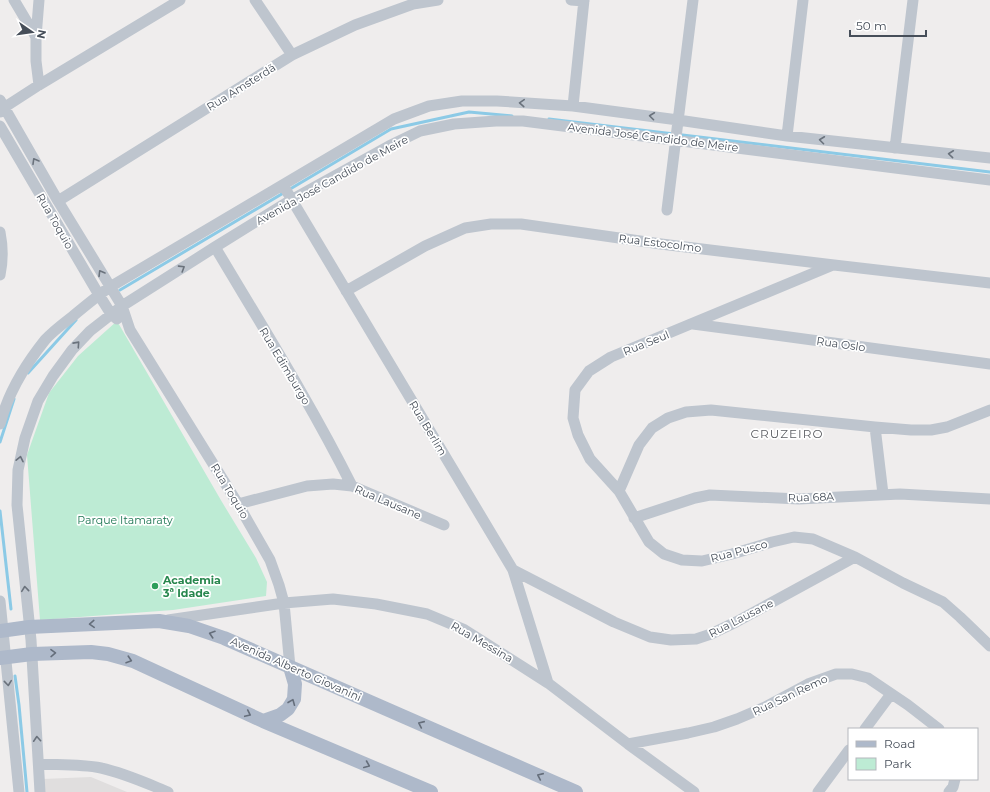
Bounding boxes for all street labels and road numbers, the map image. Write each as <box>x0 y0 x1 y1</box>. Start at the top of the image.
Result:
street label: Rua Amsterdã <box>204 60 278 114</box>
street label: Avenida José Candido de Meire <box>567 120 739 154</box>
street label: Avenida José Candido de Meire <box>253 132 411 228</box>
street label: Rua Toquio <box>33 191 77 251</box>
street label: Rua Estocolmo <box>618 231 702 255</box>
street label: Rua Edimburgo <box>256 325 314 407</box>
street label: Rua Seul <box>621 327 671 359</box>
street label: Rua Oslo <box>816 334 866 354</box>
street label: Rua Berlim <box>406 398 450 458</box>
street label: Rua Toquio <box>208 461 252 521</box>
street label: Rua Lausane <box>353 482 424 522</box>
street label: Rua 68A <box>788 489 834 505</box>
street label: Rua Pusco <box>709 537 769 565</box>
street label: Rua Lausane <box>706 595 776 640</box>
street label: Rua Messina <box>448 619 516 665</box>
street label: Avenida Alberto Giovanini <box>228 634 364 704</box>
street label: Rua San Remo <box>750 671 830 719</box>

